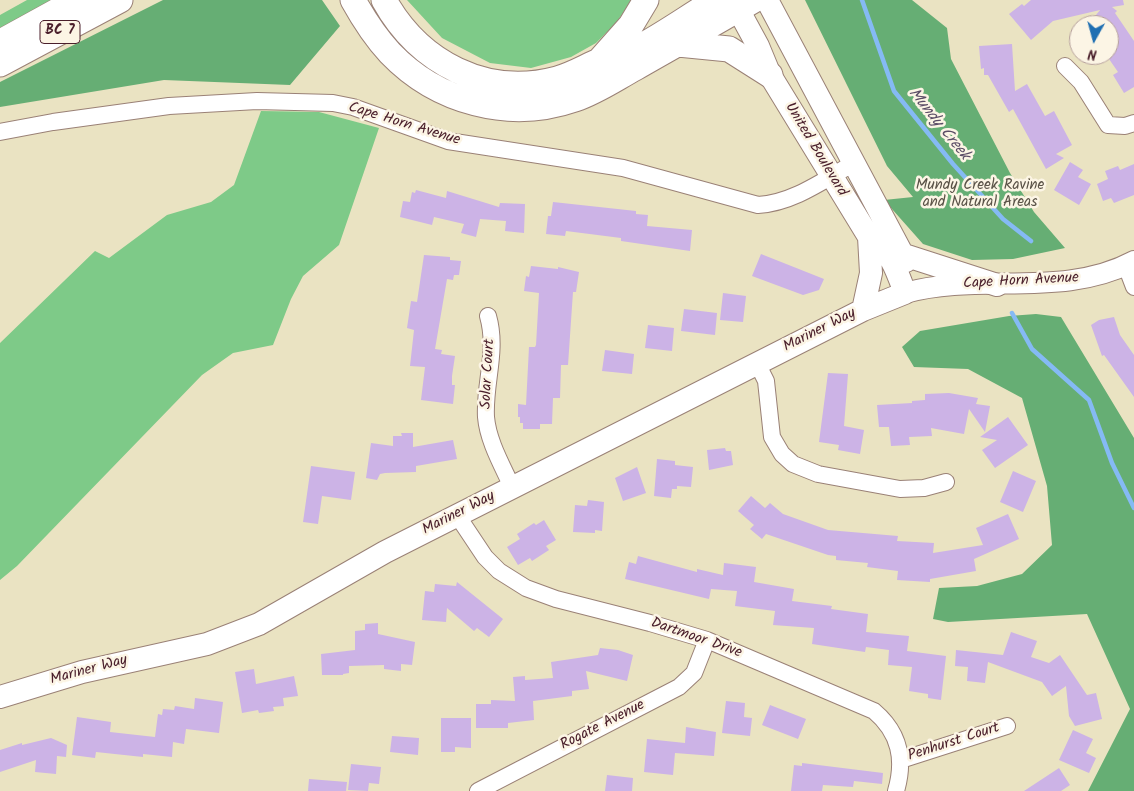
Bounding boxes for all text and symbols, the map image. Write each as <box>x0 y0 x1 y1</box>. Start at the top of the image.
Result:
north arrow <box>1069 15 1119 65</box>
road number: BC 7 <box>40 21 80 44</box>
text: N <box>1087 42 1098 65</box>
water label: Mundy Creek <box>903 85 973 165</box>
street label: Cape Horn Avenue <box>346 99 462 151</box>
street label: United Boulevard <box>780 100 850 200</box>
park label: Mundy Creek Ravine and Natural Areas <box>916 177 1044 212</box>
street label: Cape Horn Avenue <box>963 270 1079 294</box>
street label: Mariner Way <box>781 305 859 357</box>
street label: Solar Court <box>478 338 500 410</box>
street label: Mariner Way <box>420 488 498 540</box>
street label: Dartmoor Drive <box>648 615 744 663</box>
street label: Mariner Way <box>49 652 129 690</box>
street label: Rogate Avenue <box>558 697 648 755</box>
street label: Penhurst Court <box>906 720 1002 766</box>

